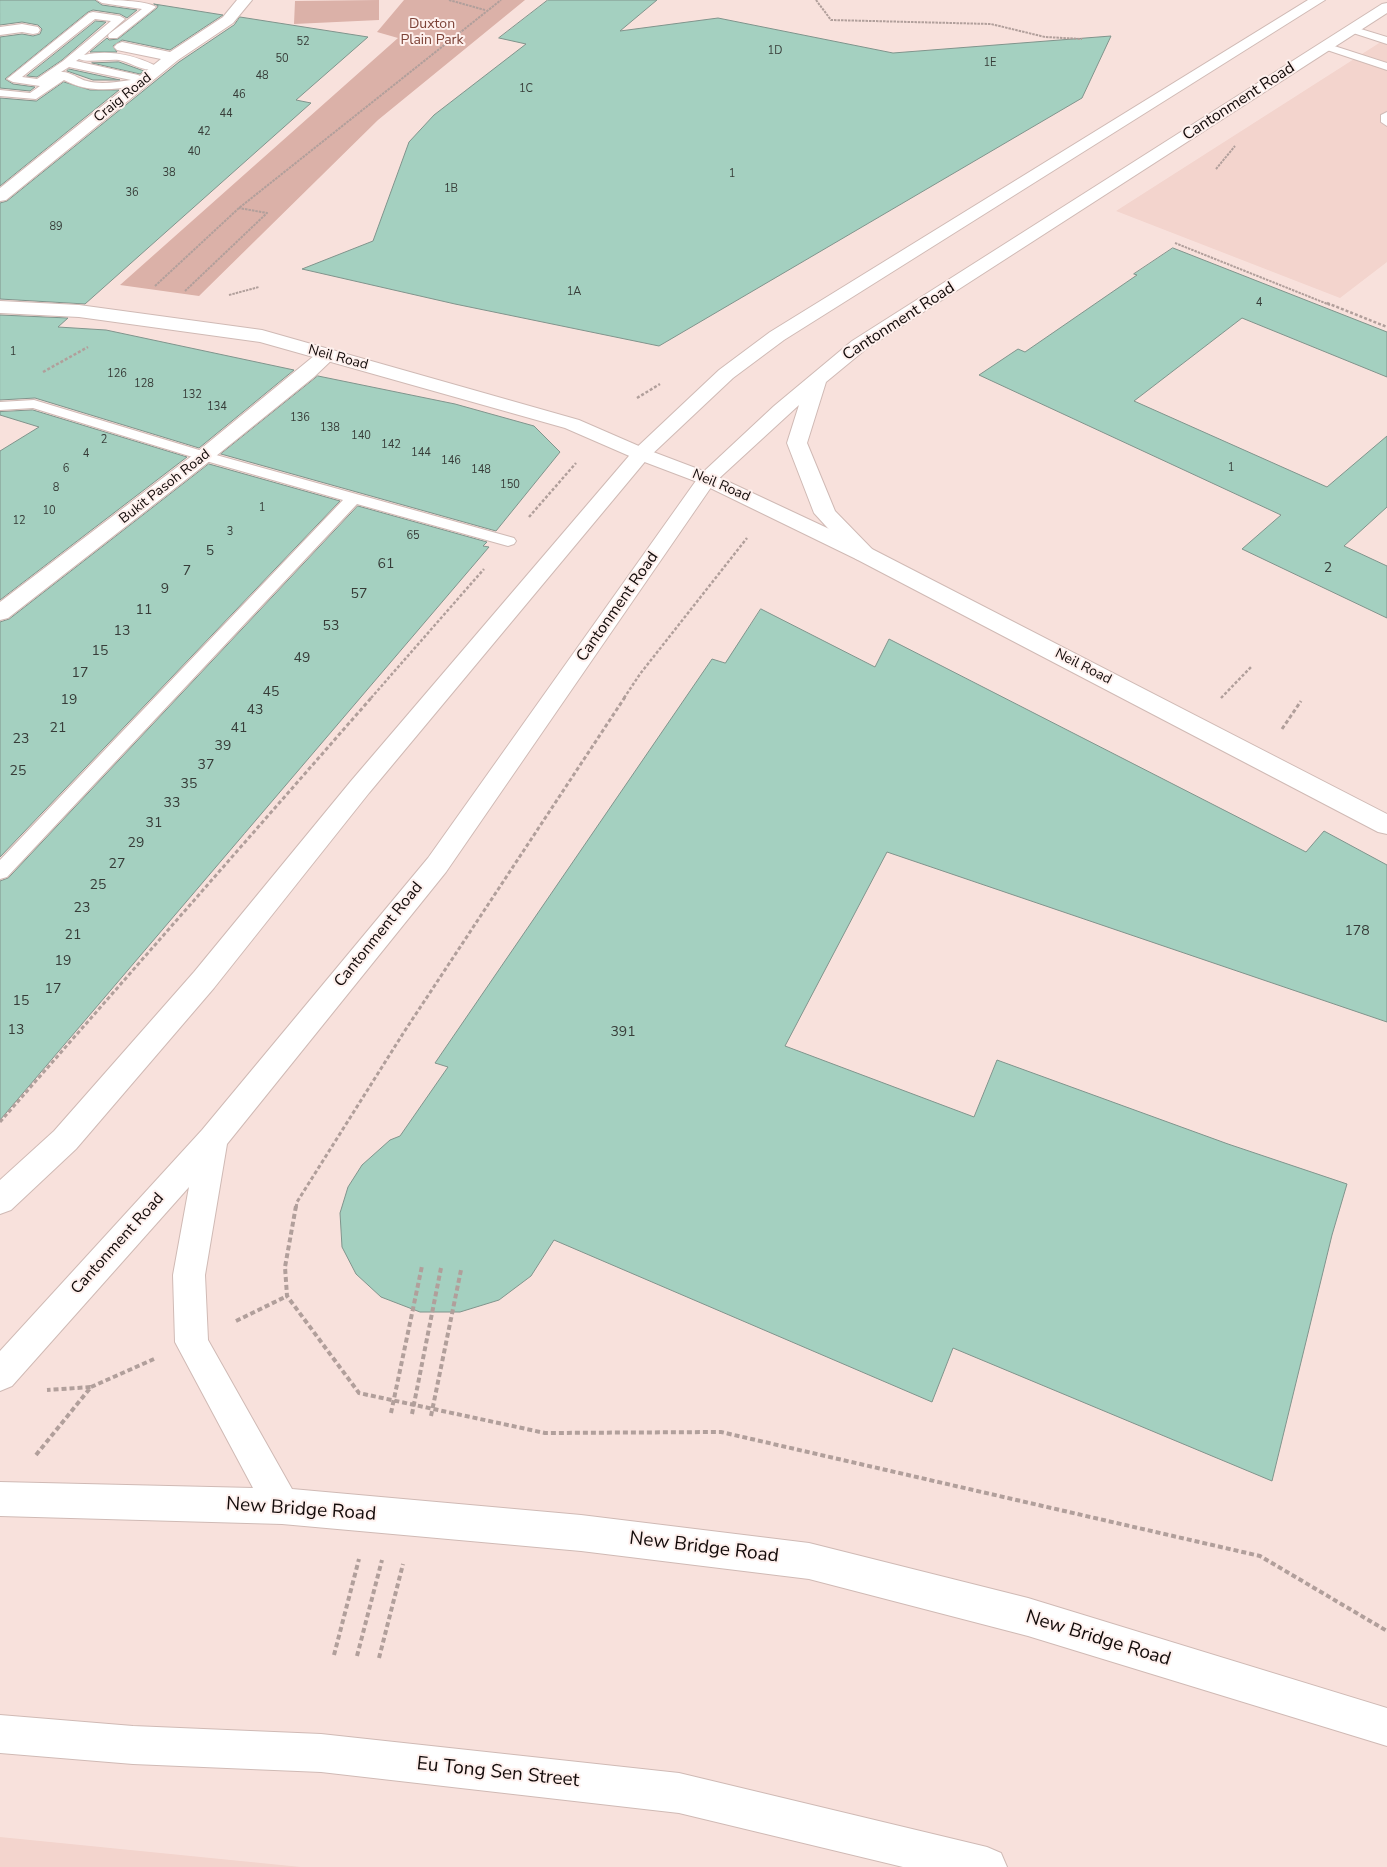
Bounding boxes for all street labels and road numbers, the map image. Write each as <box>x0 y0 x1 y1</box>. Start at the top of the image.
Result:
street label: Cantonment Road <box>1179 59 1299 145</box>
street label: Craig Road <box>91 70 155 126</box>
street label: Cantonment Road <box>839 279 959 365</box>
street label: Neil Road <box>306 342 370 374</box>
street label: Bukit Pasoh Road <box>116 446 214 528</box>
street label: Neil Road <box>689 466 753 506</box>
street label: Cantonment Road <box>573 548 663 666</box>
street label: Neil Road <box>1052 646 1114 688</box>
street label: Cantonment Road <box>331 879 427 991</box>
street label: Cantonment Road <box>67 1189 169 1299</box>
street label: New Bridge Road <box>225 1493 377 1527</box>
street label: New Bridge Road <box>628 1528 780 1568</box>
street label: New Bridge Road <box>1023 1606 1173 1672</box>
street label: Eu Tong Sen Street <box>416 1753 580 1793</box>

